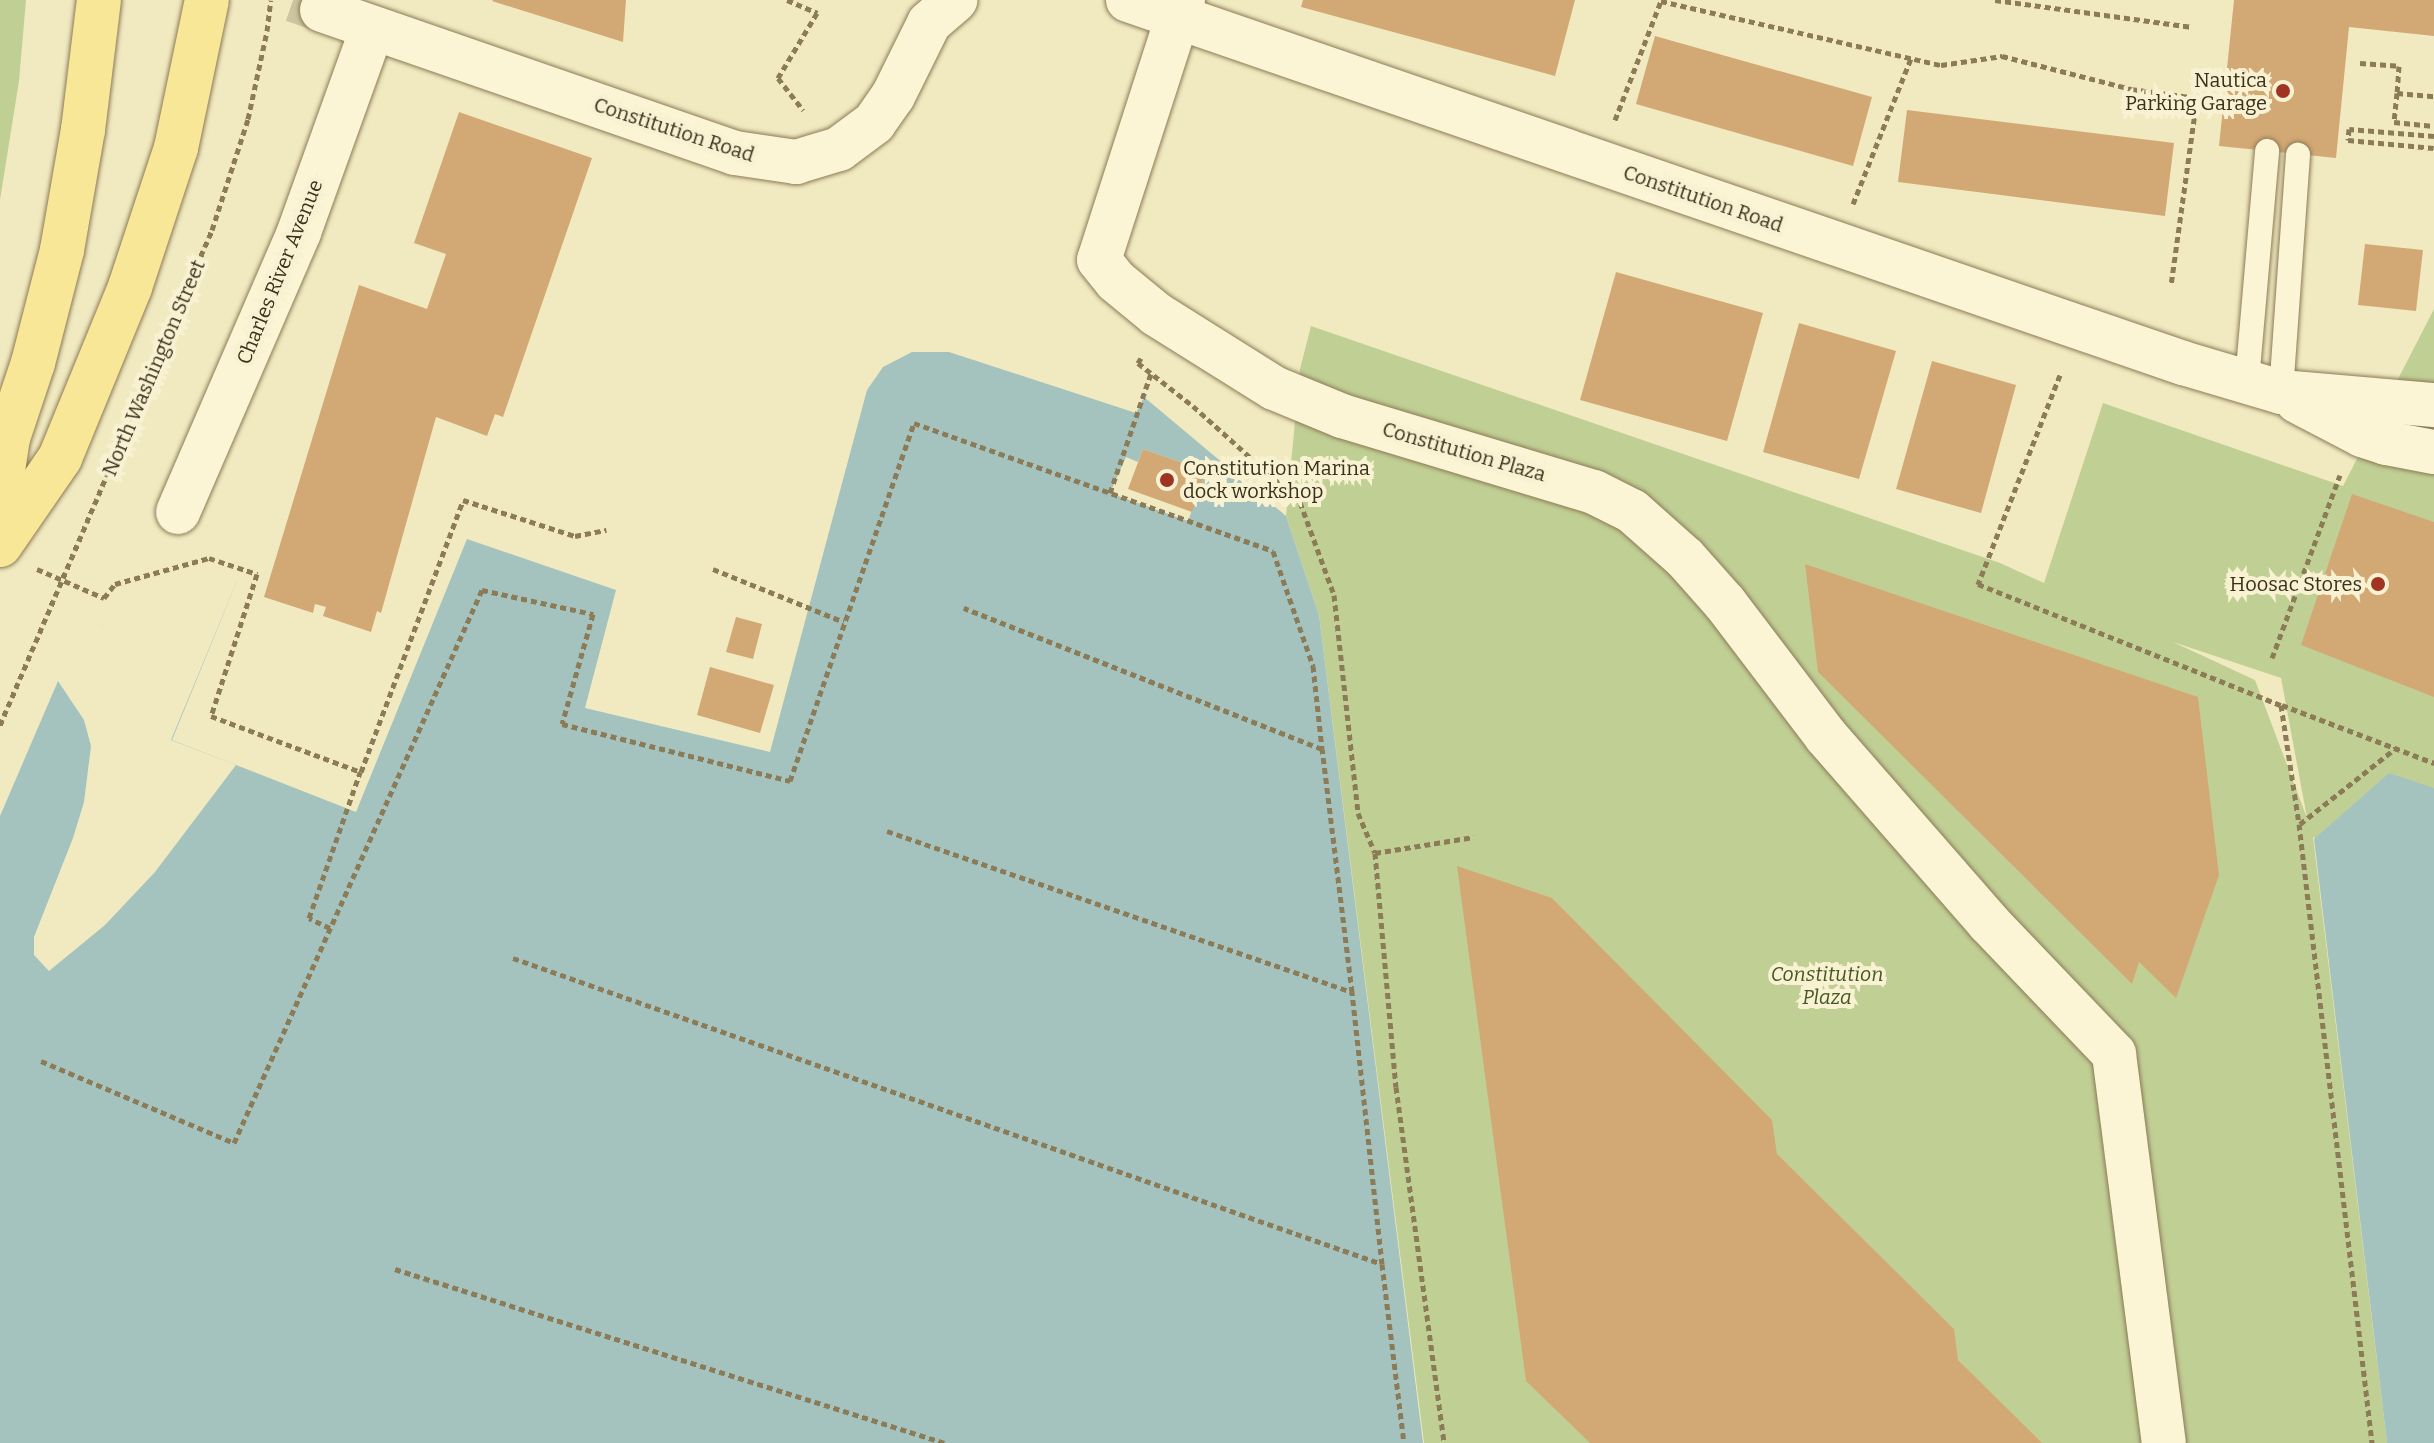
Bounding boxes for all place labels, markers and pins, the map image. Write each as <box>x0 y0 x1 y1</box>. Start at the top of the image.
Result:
place label: Nautica Parking Garage <box>2125 68 2267 115</box>
marker: Nautica Parking Garage <box>2274 82 2292 100</box>
place label: Constitution Marina dock workshop <box>1183 456 1370 503</box>
marker: Constitution Marina dock workshop <box>1158 471 1176 489</box>
place label: Hoosac Stores <box>2230 572 2362 596</box>
marker: Hoosac Stores <box>2369 575 2387 593</box>

